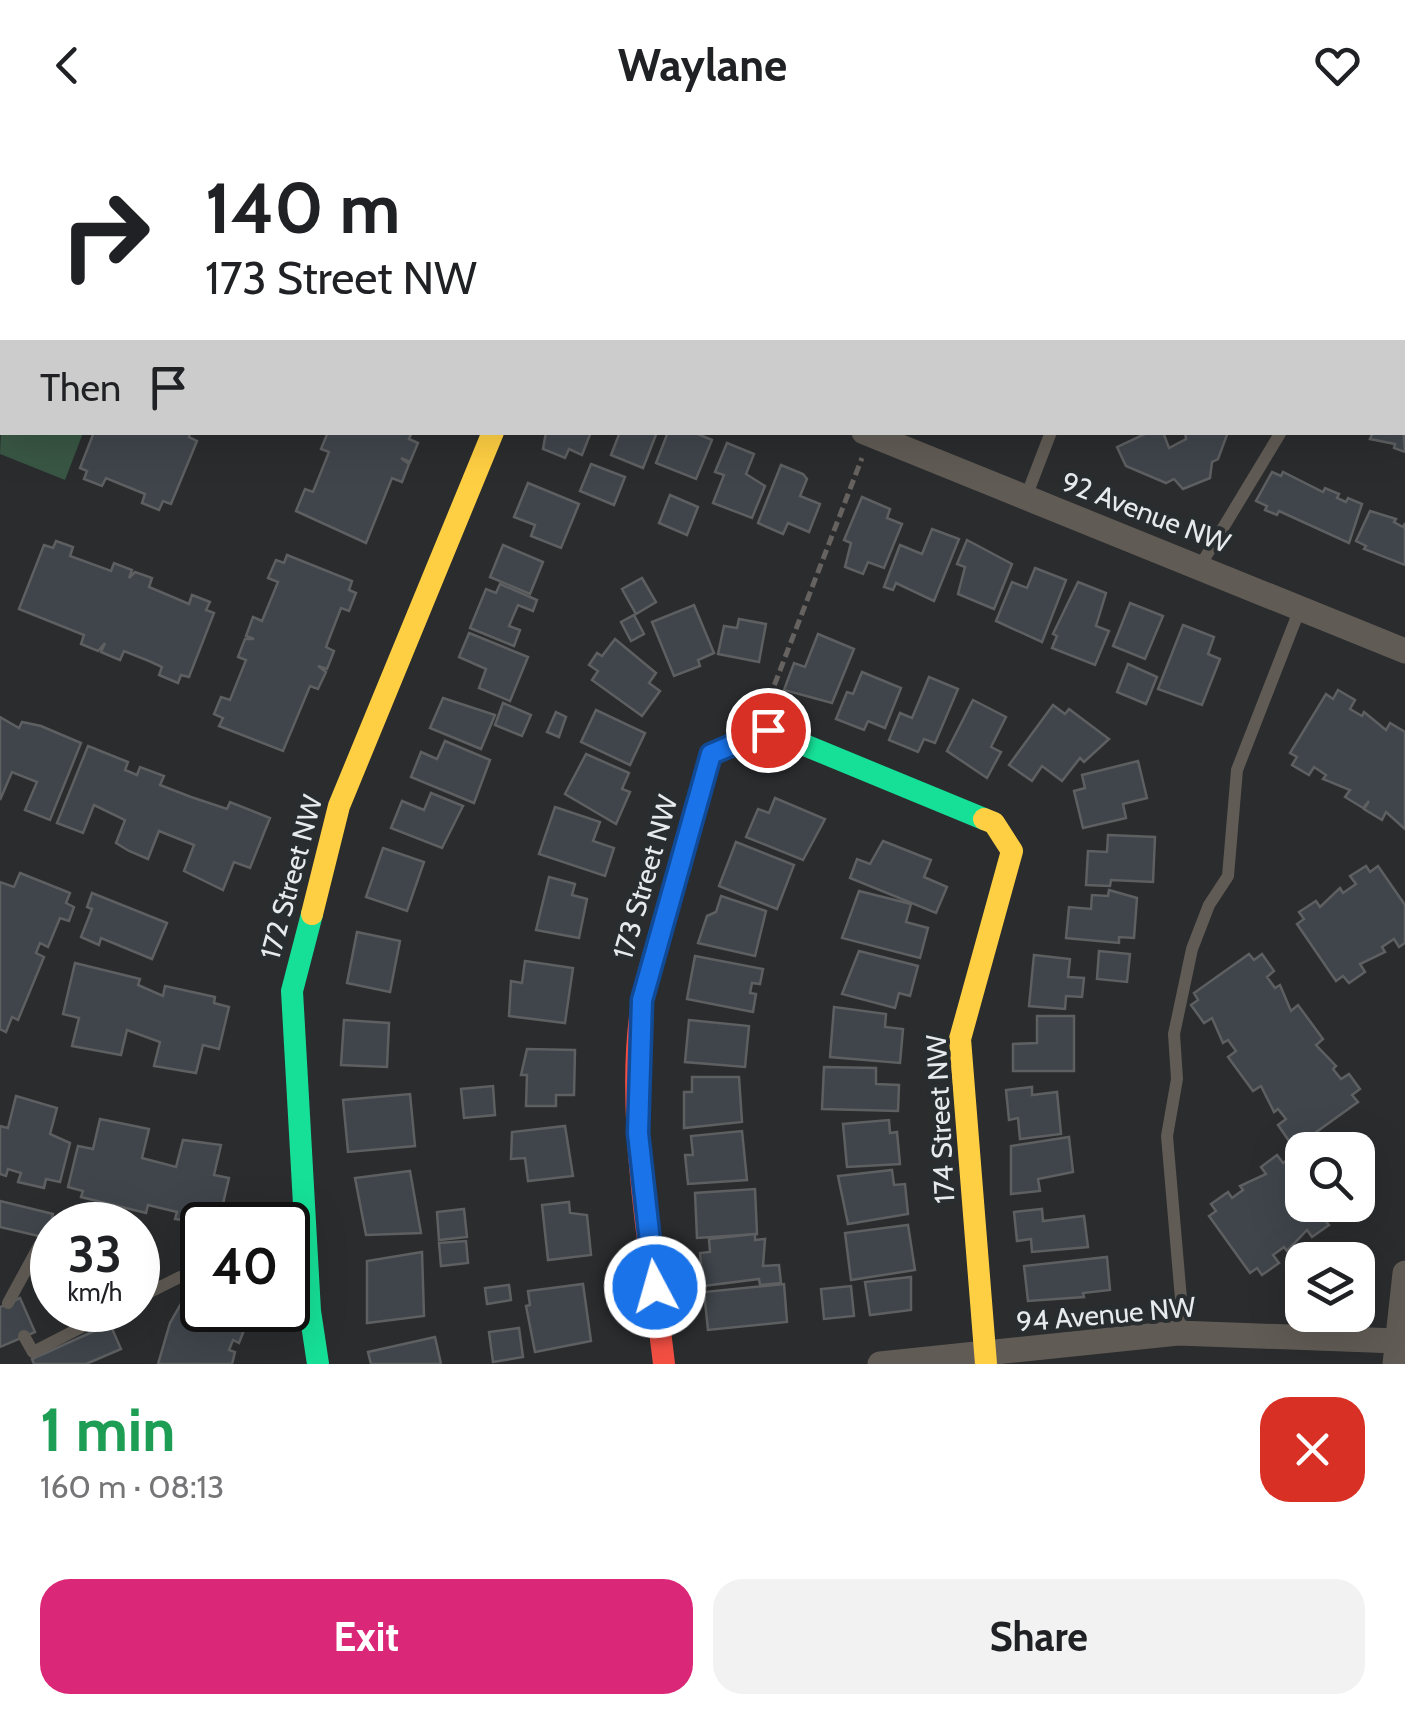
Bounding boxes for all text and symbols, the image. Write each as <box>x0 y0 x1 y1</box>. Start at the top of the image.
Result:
icon: back <box>40 38 95 93</box>
text: Waylane <box>618 38 787 92</box>
icon: heart <box>1310 38 1365 93</box>
text: 140 m <box>205 165 400 251</box>
icon: right <box>40 170 170 300</box>
text: 173 Street NW <box>205 251 477 305</box>
icon: arrive <box>141 360 196 415</box>
text: Then <box>40 364 121 411</box>
street label: 92 Avenue NW <box>1057 464 1236 560</box>
pin <box>726 688 811 773</box>
icon: arrive <box>741 703 796 758</box>
street label: 172 Street NW <box>253 791 329 963</box>
street label: 173 Street NW <box>605 791 685 963</box>
street label: 174 Street NW <box>919 1033 961 1204</box>
map controls <box>1285 1132 1375 1332</box>
button: search <box>1285 1132 1375 1222</box>
speed limit sign: 40 <box>180 1202 310 1332</box>
text: 33 <box>68 1224 122 1285</box>
position arrow <box>603 1235 707 1339</box>
button: layers <box>1285 1242 1375 1332</box>
text: km/h <box>68 1277 122 1307</box>
street label: 94 Avenue NW <box>1015 1289 1197 1339</box>
text: 1 min <box>40 1393 175 1466</box>
button: close <box>1260 1397 1365 1502</box>
text: 160 m · 08:13 <box>40 1467 224 1506</box>
button: Exit <box>40 1579 693 1694</box>
button: Share <box>713 1579 1365 1694</box>

